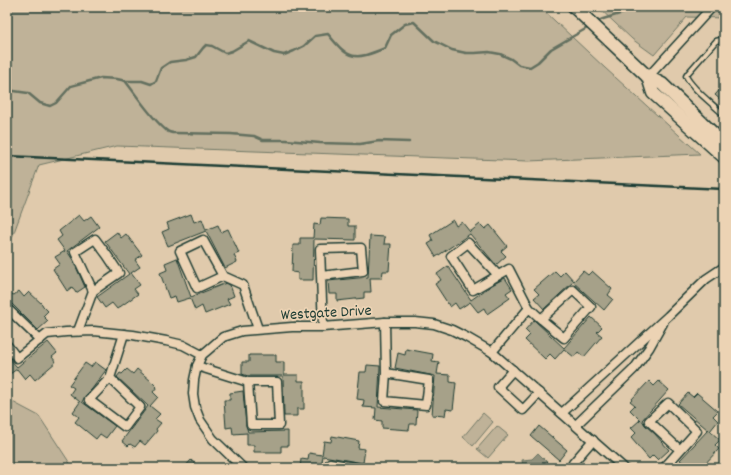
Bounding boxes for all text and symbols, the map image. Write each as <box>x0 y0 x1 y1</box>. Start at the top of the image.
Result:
street label: Westgate Drive <box>280 300 372 327</box>

